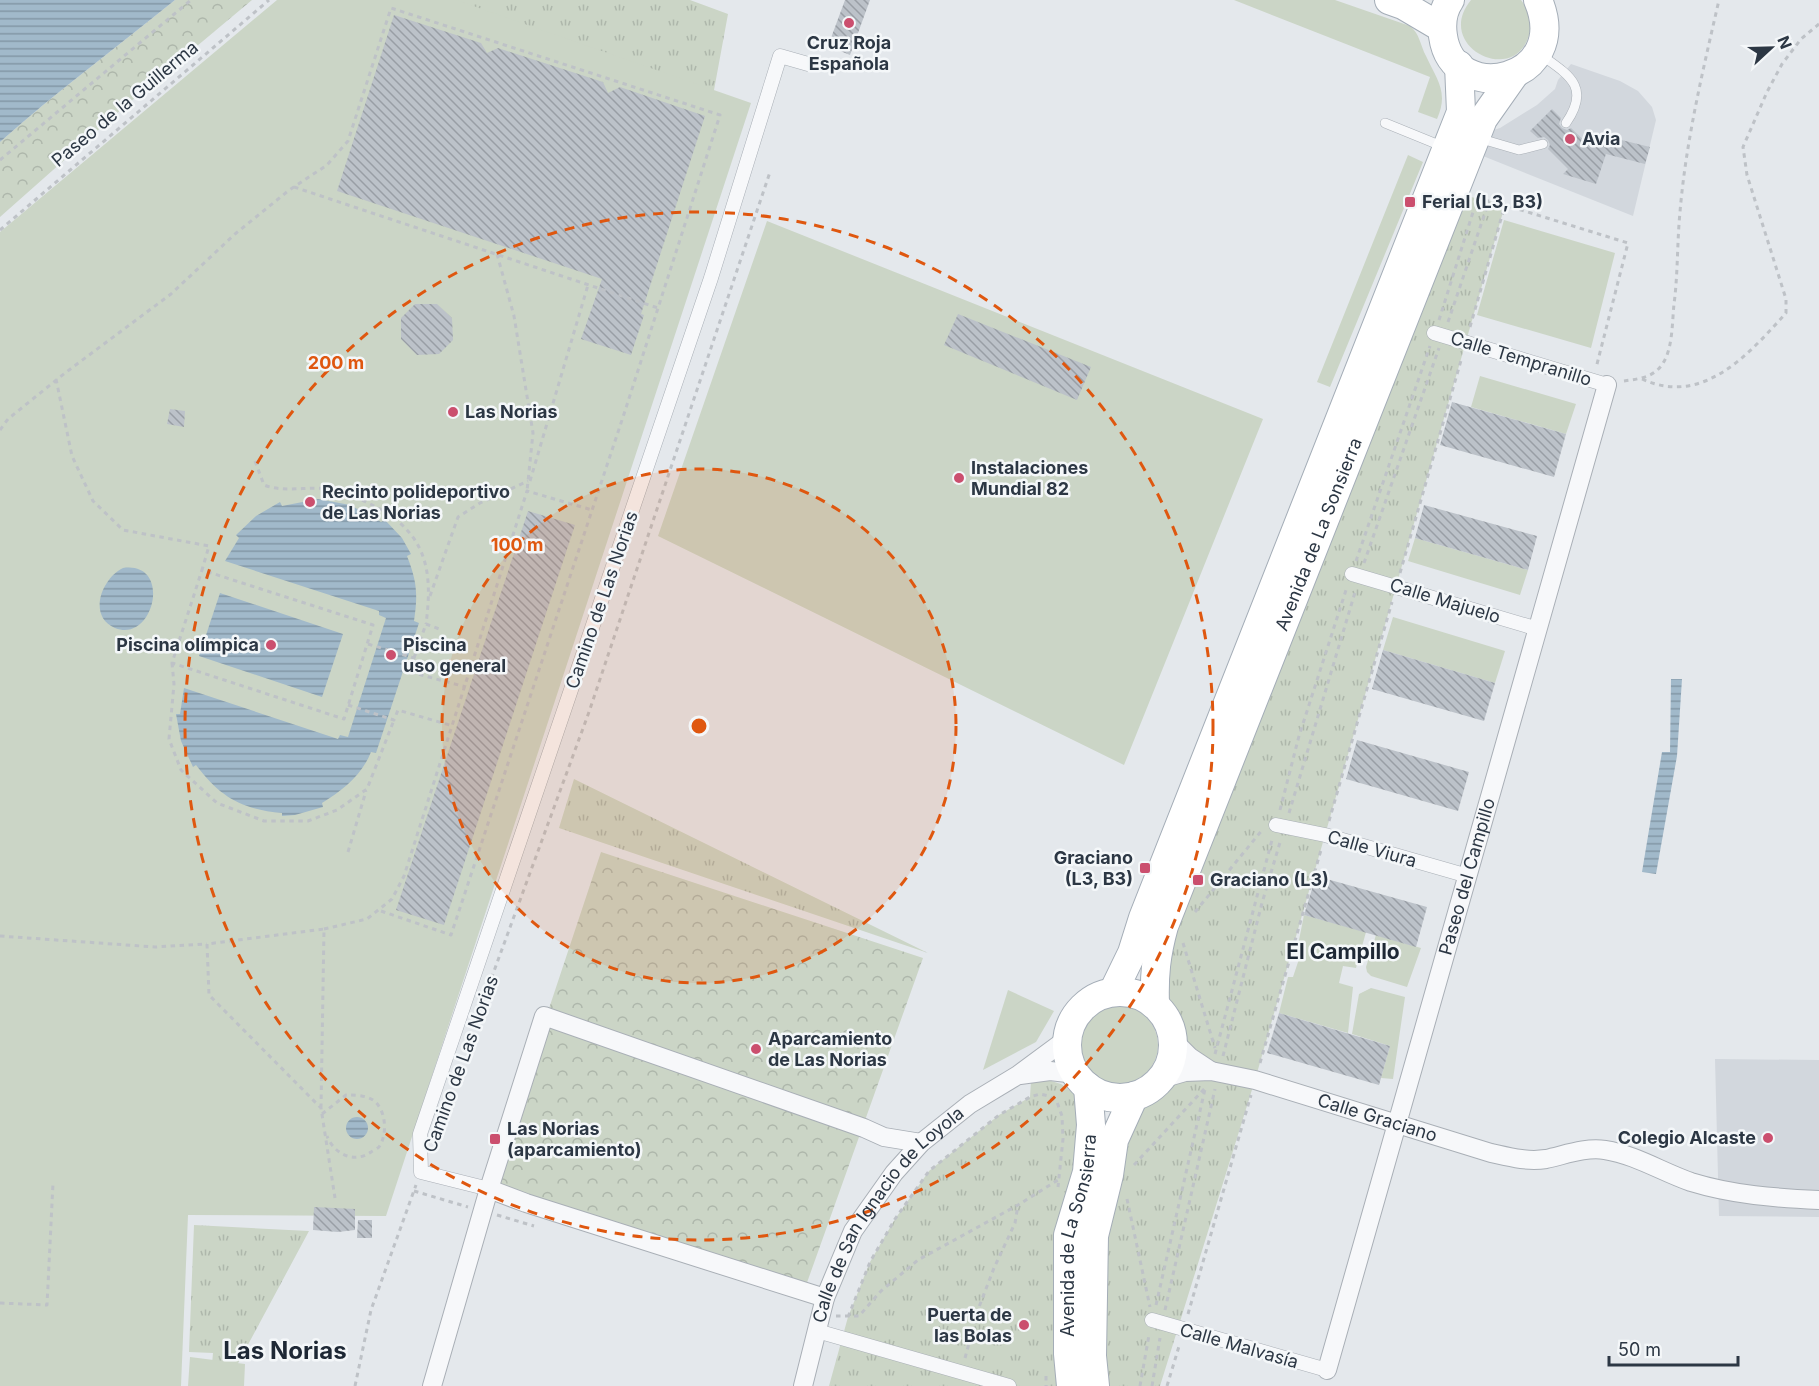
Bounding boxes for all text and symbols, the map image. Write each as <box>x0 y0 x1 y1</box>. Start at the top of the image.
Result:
marker: Cruz Roja Española <box>842 16 856 30</box>
north arrow <box>1741 18 1801 78</box>
place label: Cruz Roja Española <box>807 32 891 74</box>
text: N <box>1773 33 1796 52</box>
street label: Paseo de la Guillerma <box>47 36 202 171</box>
place label: Avia <box>1582 128 1620 149</box>
marker: Avia <box>1563 132 1577 146</box>
place label: Ferial (L3, B3) <box>1422 191 1543 212</box>
marker: Ferial (L3, B3) <box>1403 195 1417 209</box>
street label: Calle Tempranillo <box>1448 327 1594 390</box>
text: 200 m <box>308 352 364 373</box>
place label: Las Norias <box>465 401 558 422</box>
marker: Las Norias <box>446 405 460 419</box>
street label: Avenida de La Sonsierra <box>1271 435 1366 634</box>
place label: Instalaciones Mundial 82 <box>971 457 1088 499</box>
marker: Instalaciones Mundial 82 <box>952 471 966 485</box>
place label: Recinto polideportivo de Las Norias <box>322 481 510 523</box>
marker: Recinto polideportivo de Las Norias <box>303 495 317 509</box>
street label: Camino de Las Norias <box>561 508 642 692</box>
text: 100 m <box>491 534 543 555</box>
street label: Calle Majuelo <box>1387 574 1503 627</box>
place label: Piscina olímpica <box>116 634 259 655</box>
place label: Piscina uso general <box>403 634 506 676</box>
marker: Piscina olímpica <box>264 638 278 652</box>
marker: Piscina uso general <box>384 648 398 662</box>
centre of rings <box>689 716 709 736</box>
street label: Paseo del Campillo <box>1434 795 1499 957</box>
street label: Calle Viura <box>1325 826 1419 871</box>
place label: Graciano (L3, B3) <box>1054 847 1133 889</box>
marker: Graciano (L3, B3) <box>1138 861 1152 875</box>
place label: Graciano (L3) <box>1210 869 1329 890</box>
marker: Graciano (L3) <box>1191 873 1205 887</box>
district label: El Campillo <box>1286 939 1400 964</box>
street label: Camino de Las Norias <box>419 973 502 1155</box>
place label: Aparcamiento de Las Norias <box>768 1028 892 1070</box>
marker: Aparcamiento de Las Norias <box>749 1042 763 1056</box>
street label: Calle Graciano <box>1315 1089 1440 1146</box>
street label: Calle de San Ignacio de Loyola <box>808 1102 968 1325</box>
place label: Las Norias (aparcamiento) <box>507 1118 642 1160</box>
place label: Colegio Alcaste <box>1618 1127 1756 1148</box>
marker: Colegio Alcaste <box>1761 1131 1775 1145</box>
marker: Las Norias (aparcamiento) <box>488 1132 502 1146</box>
street label: Avenida de La Sonsierra <box>1057 1133 1100 1337</box>
place label: Puerta de las Bolas <box>927 1304 1012 1346</box>
marker: Puerta de las Bolas <box>1017 1318 1031 1332</box>
street label: Calle Malvasía <box>1177 1319 1301 1372</box>
scale bar <box>1609 1329 1738 1367</box>
district label: Las Norias <box>223 1336 347 1365</box>
text: 50 m <box>1618 1339 1661 1360</box>

